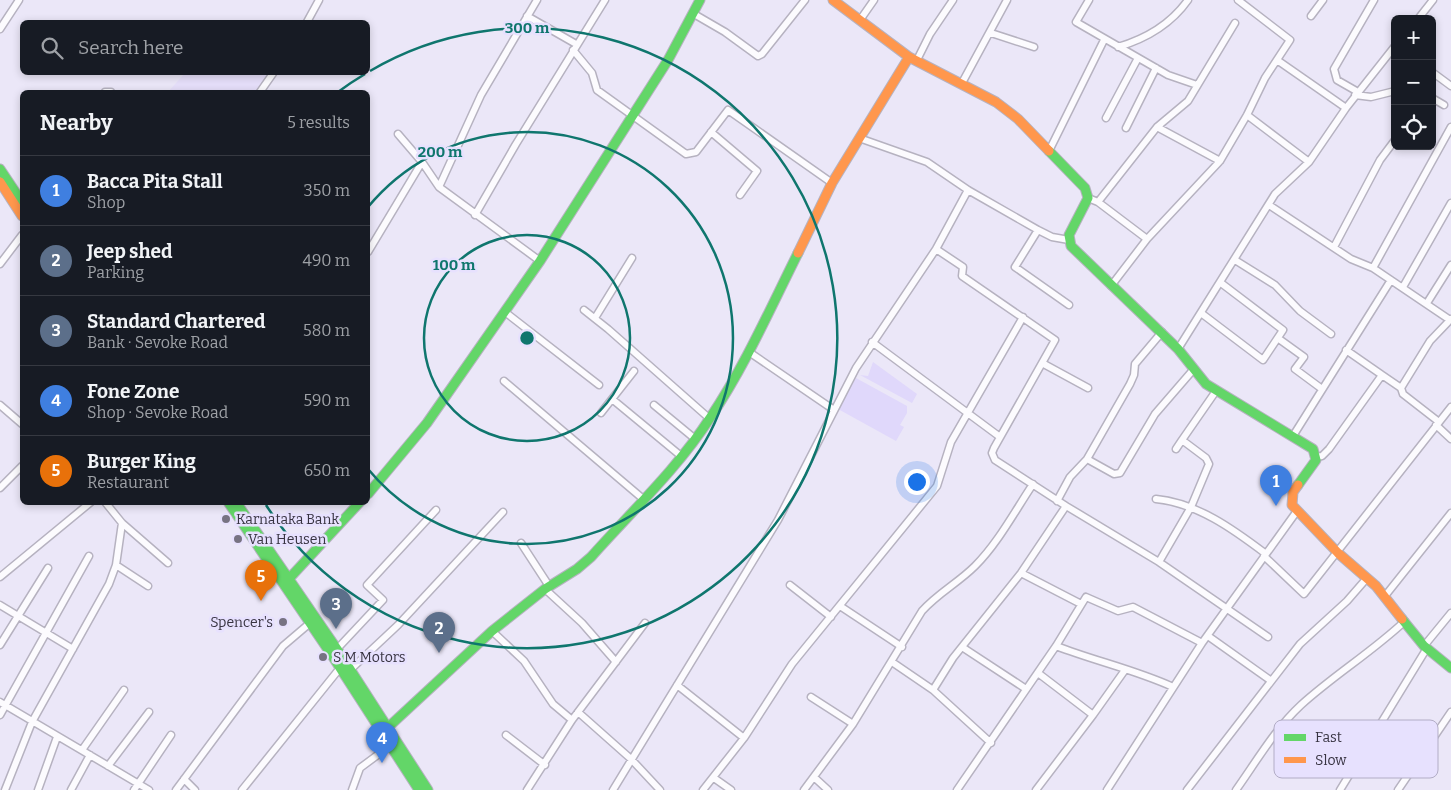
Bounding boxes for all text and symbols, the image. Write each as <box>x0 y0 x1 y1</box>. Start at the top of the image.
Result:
map controls <box>1391 15 1436 150</box>
button: + <box>1391 15 1436 60</box>
text: 300 m <box>505 19 550 37</box>
search box <box>20 20 370 75</box>
icon: search <box>38 34 66 62</box>
text: Search here <box>78 36 183 59</box>
button: − <box>1391 60 1436 105</box>
button: locate <box>1391 105 1436 150</box>
text: Nearby <box>40 110 113 136</box>
text: 5 results <box>287 113 350 132</box>
text: 200 m <box>418 143 463 161</box>
text: Bacca Pita Stall <box>87 170 223 193</box>
text: 1 <box>53 181 59 200</box>
text: 350 m <box>304 181 350 200</box>
text: Shop <box>87 193 125 212</box>
text: Jeep shed <box>87 240 172 263</box>
text: 2 <box>51 251 61 270</box>
text: 490 m <box>303 251 350 270</box>
text: 100 m <box>433 256 476 274</box>
text: Parking <box>87 263 144 282</box>
text: Standard Chartered <box>87 310 265 333</box>
text: 3 <box>51 321 61 340</box>
text: 580 m <box>303 321 350 340</box>
centre of rings <box>518 329 536 347</box>
text: Bank · Sevoke Road <box>87 333 228 352</box>
text: Fone Zone <box>87 380 179 403</box>
text: 4 <box>51 391 61 410</box>
text: 590 m <box>304 391 350 410</box>
text: Shop · Sevoke Road <box>87 403 228 422</box>
text: Burger King <box>87 450 196 473</box>
text: 5 <box>52 461 60 480</box>
text: 650 m <box>304 461 350 480</box>
pin: 1 <box>1260 465 1292 506</box>
your location <box>904 469 930 495</box>
text: Restaurant <box>87 473 169 492</box>
place label: Karnataka Bank <box>236 511 339 528</box>
marker: Karnataka Bank <box>220 513 232 525</box>
place label: Van Heusen <box>248 531 326 548</box>
marker: Van Heusen <box>232 533 244 545</box>
pin: 5 <box>245 560 277 601</box>
pin: 3 <box>320 588 352 629</box>
pin: 2 <box>423 612 455 653</box>
place label: Spencer's <box>210 614 273 631</box>
marker: Spencer's <box>277 616 289 628</box>
place label: S M Motors <box>333 649 405 666</box>
marker: S M Motors <box>317 651 329 663</box>
legend <box>1274 720 1438 778</box>
pin: 4 <box>366 722 398 763</box>
text: Fast <box>1315 729 1342 746</box>
text: Slow <box>1315 752 1347 769</box>

